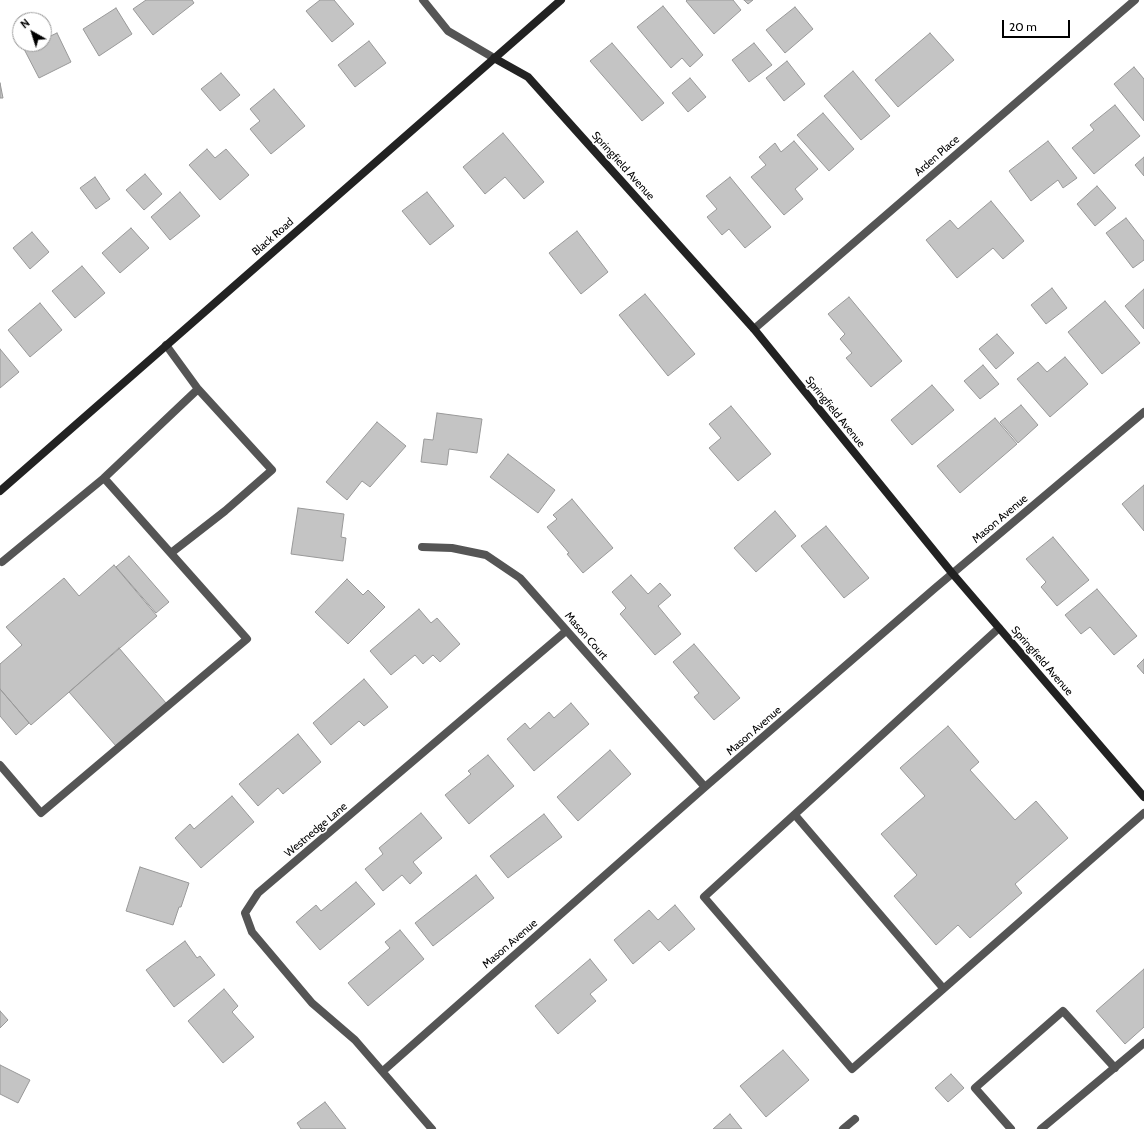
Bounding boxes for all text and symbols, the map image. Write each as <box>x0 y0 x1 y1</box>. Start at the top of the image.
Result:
north arrow <box>12 12 52 52</box>
scale bar <box>1004 12 1072 38</box>
text: N <box>18 16 33 31</box>
text: 20 m <box>1009 19 1037 34</box>
street label: Springfield Avenue <box>589 129 657 203</box>
street label: Arden Place <box>912 133 962 179</box>
street label: Black Road <box>250 215 296 259</box>
street label: Springfield Avenue <box>802 374 868 450</box>
street label: Mason Avenue <box>970 492 1030 546</box>
street label: Mason Court <box>562 609 610 663</box>
street label: Springfield Avenue <box>1008 624 1076 698</box>
street label: Mason Avenue <box>724 704 784 758</box>
street label: Westnedge Lane <box>282 800 350 860</box>
street label: Mason Avenue <box>480 917 540 971</box>

